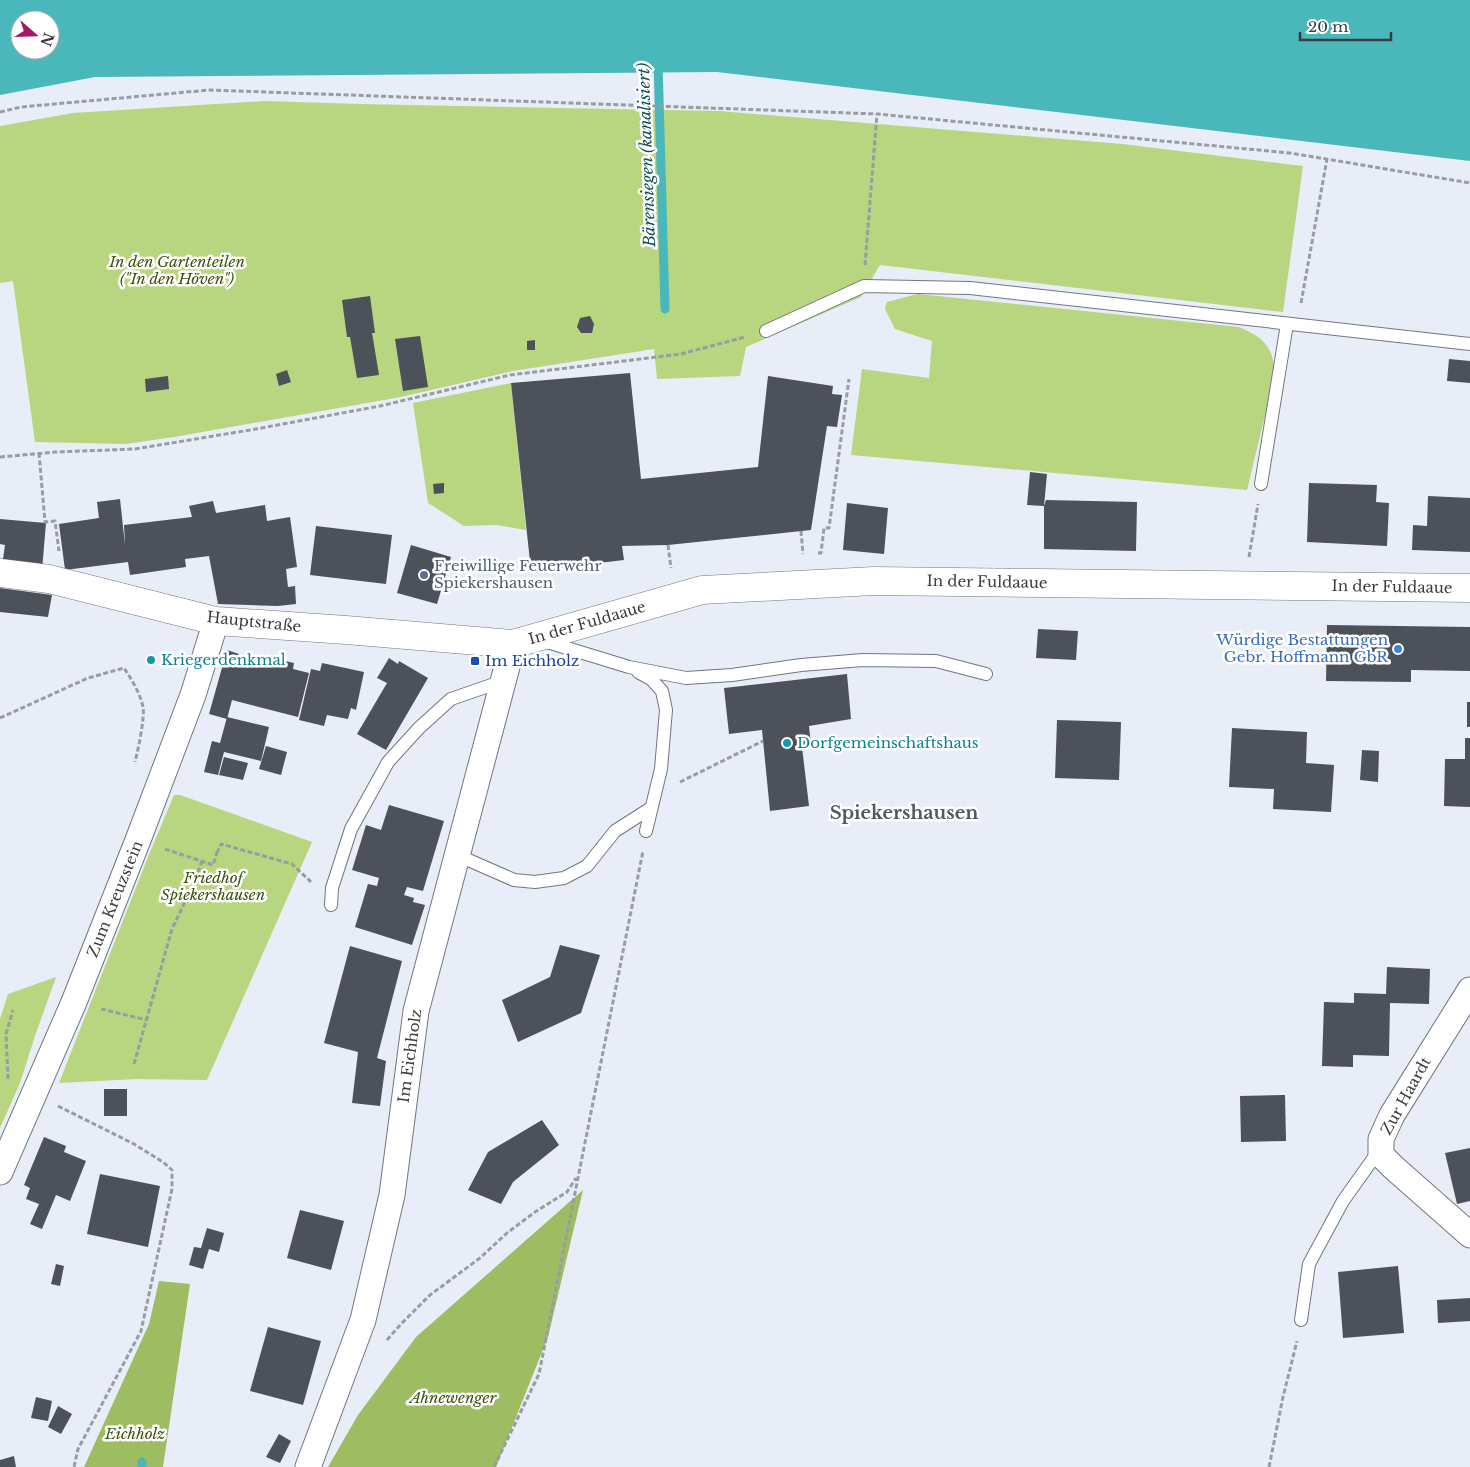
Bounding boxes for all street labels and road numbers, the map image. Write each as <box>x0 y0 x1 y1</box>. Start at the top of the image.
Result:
street label: In der Fuldaaue <box>926 571 1048 592</box>
street label: In der Fuldaaue <box>1331 576 1453 597</box>
street label: In der Fuldaaue <box>526 597 648 648</box>
street label: Hauptstraße <box>206 607 302 636</box>
street label: Zum Kreuzstein <box>82 838 147 960</box>
street label: Im Eichholz <box>394 1008 425 1104</box>
street label: Zur Haardt <box>1376 1053 1435 1138</box>

